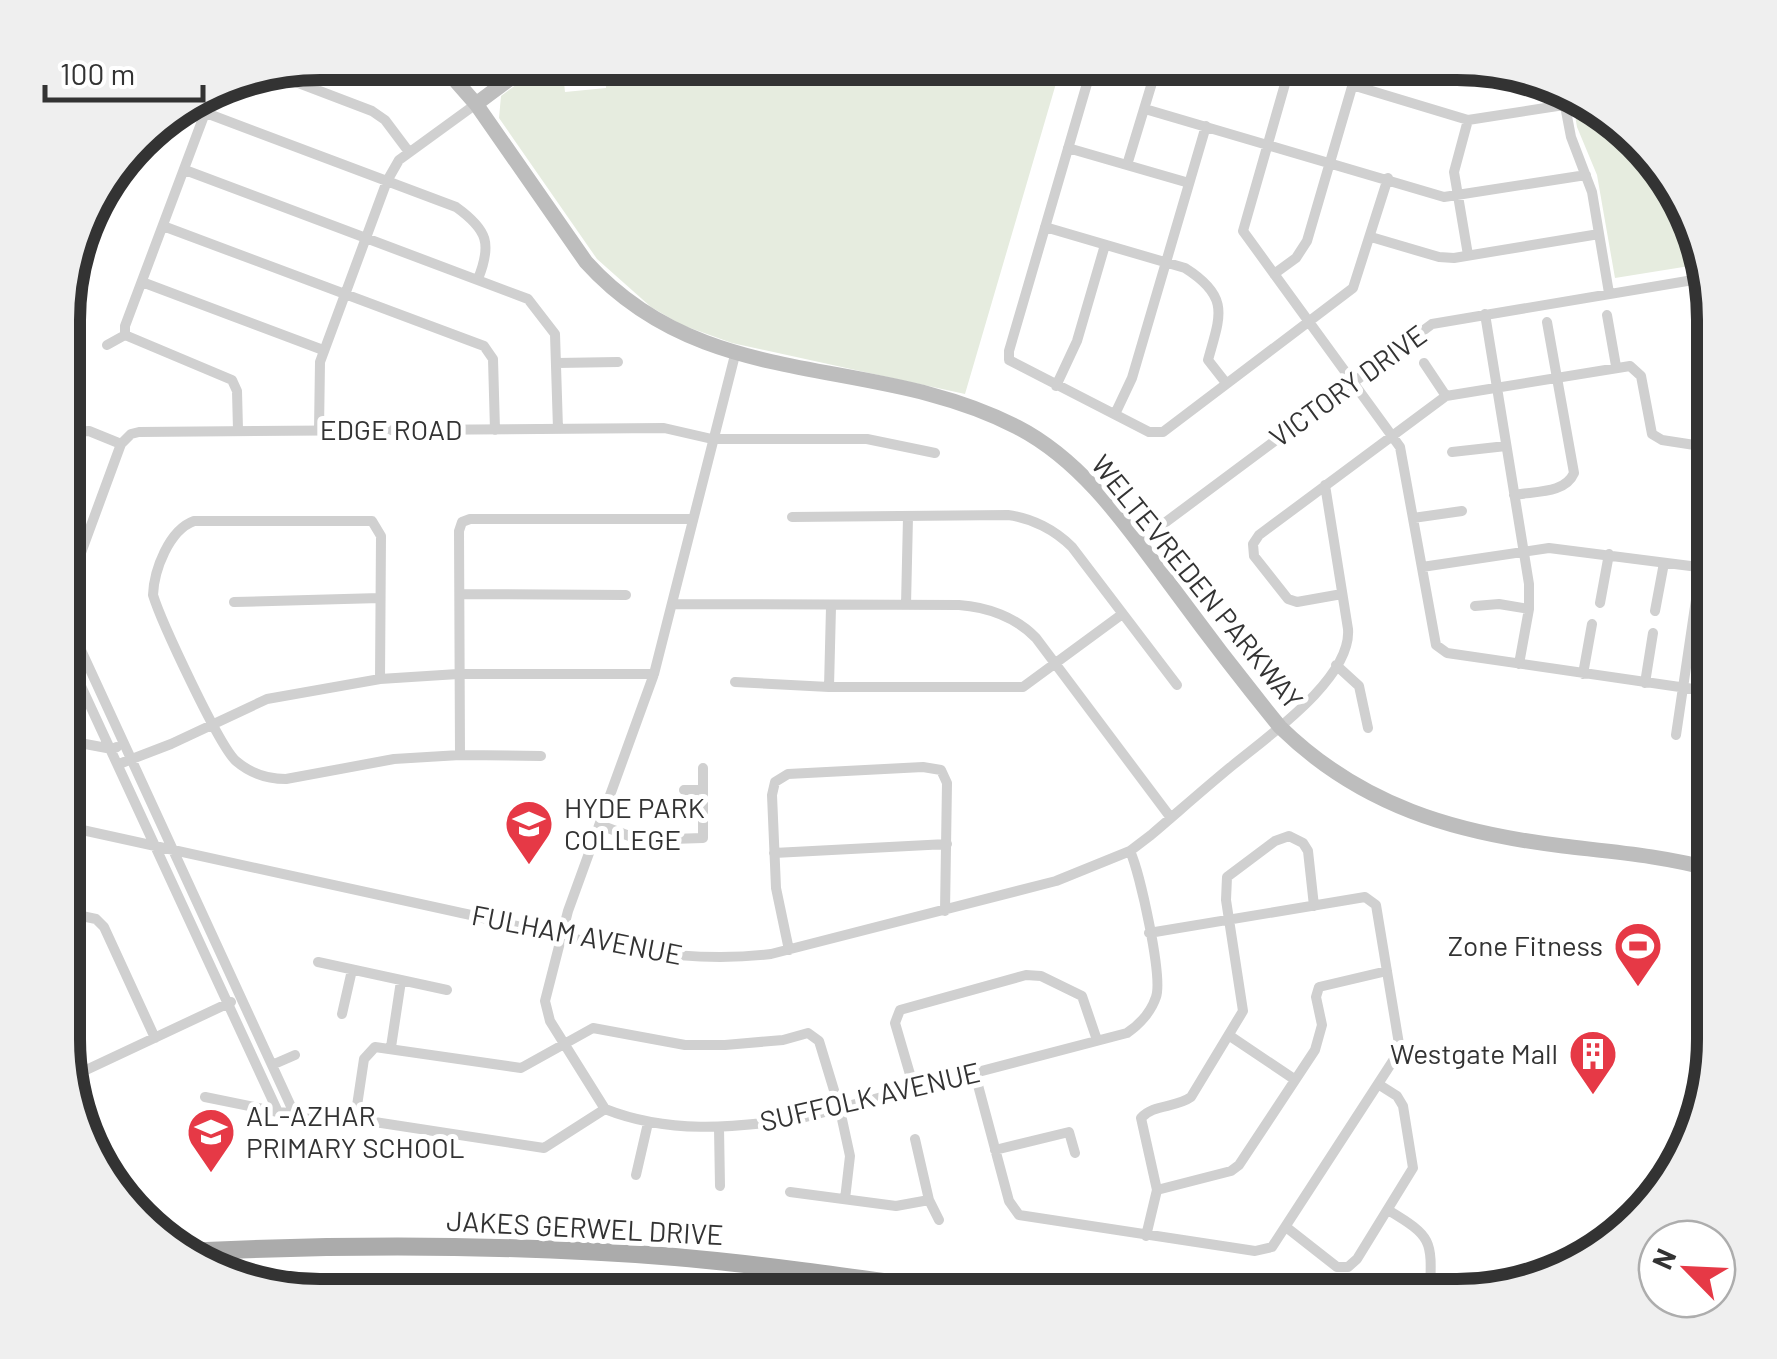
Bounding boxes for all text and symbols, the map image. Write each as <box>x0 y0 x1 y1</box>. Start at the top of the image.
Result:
scale bar <box>45 40 202 102</box>
text: 100 m <box>60 55 135 91</box>
street label: VICTORY DRIVE <box>1262 317 1432 453</box>
street label: EDGE ROAD <box>320 412 462 446</box>
street label: WELTEVREDEN PARKWAY <box>1085 447 1311 715</box>
place label: HYDE PARK COLLEGE <box>564 790 705 856</box>
school or university icon: HYDE PARK COLLEGE <box>503 798 555 866</box>
street label: FULHAM AVENUE <box>469 897 685 971</box>
sports icon: Zone Fitness <box>1612 920 1664 988</box>
place label: Zone Fitness <box>1448 928 1603 962</box>
building icon: Westgate Mall <box>1567 1028 1619 1096</box>
place label: Westgate Mall <box>1390 1036 1558 1070</box>
street label: SUFFOLK AVENUE <box>756 1054 983 1138</box>
place label: AL-AZHAR PRIMARY SCHOOL <box>246 1098 465 1164</box>
school or university icon: AL-AZHAR PRIMARY SCHOOL <box>185 1106 237 1174</box>
street label: JAKES GERWEL DRIVE <box>446 1203 724 1251</box>
north arrow <box>1637 1219 1737 1319</box>
text: N <box>1644 1243 1683 1274</box>

